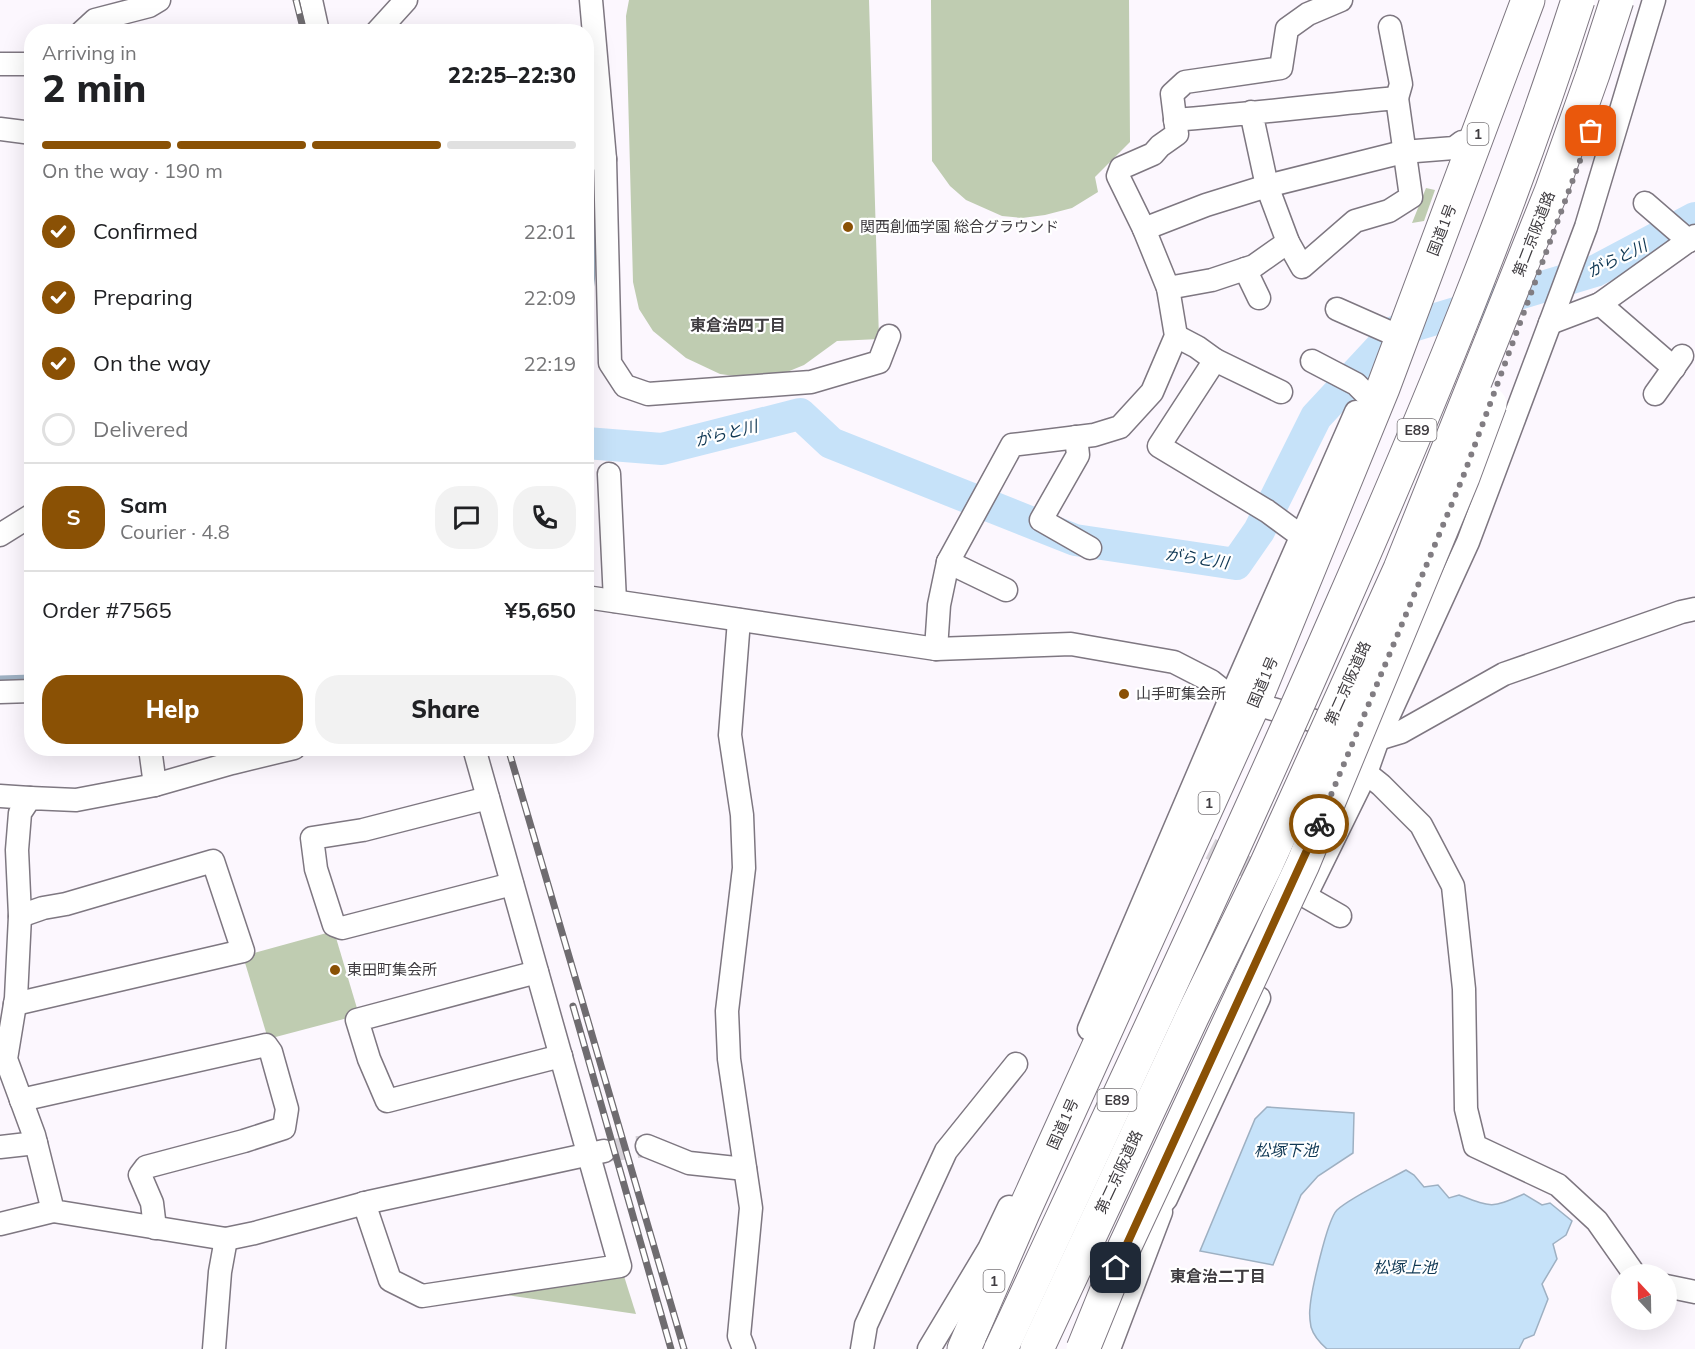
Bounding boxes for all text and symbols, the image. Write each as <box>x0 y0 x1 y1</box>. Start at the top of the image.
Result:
text: Arriving in <box>42 40 137 65</box>
text: 22:25–22:30 <box>448 61 576 89</box>
text: 2 min <box>42 63 147 112</box>
pin <box>1565 105 1616 156</box>
icon: bag <box>1574 114 1607 147</box>
road number: 1 <box>1468 123 1488 145</box>
text: On the way · 190 m <box>42 158 223 183</box>
street label: 第二京阪道路 <box>1509 188 1559 279</box>
street label: 国道1号 <box>1423 201 1460 258</box>
icon: check <box>42 215 75 248</box>
text: Confirmed <box>93 217 198 245</box>
place label: 関西創価学園 総合グラウンド <box>860 217 1059 236</box>
text: 22:01 <box>523 219 576 244</box>
marker: 関西創価学園 総合グラウンド <box>841 220 855 234</box>
water label: がらと川 <box>1584 234 1652 281</box>
icon: check <box>42 281 75 314</box>
text: Preparing <box>93 283 193 311</box>
text: 22:09 <box>523 285 576 310</box>
district label: 東倉治四丁目 <box>690 315 786 335</box>
icon: check <box>42 347 75 380</box>
text: On the way <box>93 349 211 377</box>
text: 22:19 <box>523 351 576 376</box>
text: Delivered <box>93 415 188 443</box>
water label: がらと川 <box>693 415 761 450</box>
road number: E89 <box>1398 419 1436 441</box>
button: chat <box>435 486 498 549</box>
button: phone <box>513 486 576 549</box>
text: Sam <box>120 491 168 519</box>
text: S <box>66 503 81 531</box>
text: Courier · 4.8 <box>120 519 230 544</box>
water label: がらと川 <box>1164 544 1232 573</box>
text: Order #7565 <box>42 596 172 624</box>
text: ¥5,650 <box>505 596 576 624</box>
street label: 第二京阪道路 <box>1321 638 1375 728</box>
street label: 国道1号 <box>1243 653 1282 710</box>
button: Help <box>42 675 303 744</box>
button: Share <box>315 675 576 744</box>
place label: 山手町集会所 <box>1136 684 1226 703</box>
marker: 山手町集会所 <box>1117 687 1131 701</box>
road number: 1 <box>1198 792 1220 814</box>
courier <box>1289 794 1349 854</box>
icon: bike <box>1303 808 1336 841</box>
place label: 東田町集会所 <box>347 960 437 979</box>
marker: 東田町集会所 <box>328 963 342 977</box>
road number: E89 <box>1098 1089 1136 1111</box>
street label: 国道1号 <box>1043 1095 1082 1152</box>
street label: 第二京阪道路 <box>1091 1127 1146 1217</box>
water label: 松塚下池 <box>1254 1140 1320 1160</box>
pin <box>1090 1242 1141 1293</box>
icon: home <box>1099 1251 1132 1284</box>
water label: 松塚上池 <box>1373 1257 1439 1277</box>
north arrow <box>1611 1264 1677 1330</box>
map controls <box>1611 1264 1677 1330</box>
district label: 東倉治二丁目 <box>1170 1266 1266 1286</box>
road number: 1 <box>984 1270 1004 1292</box>

